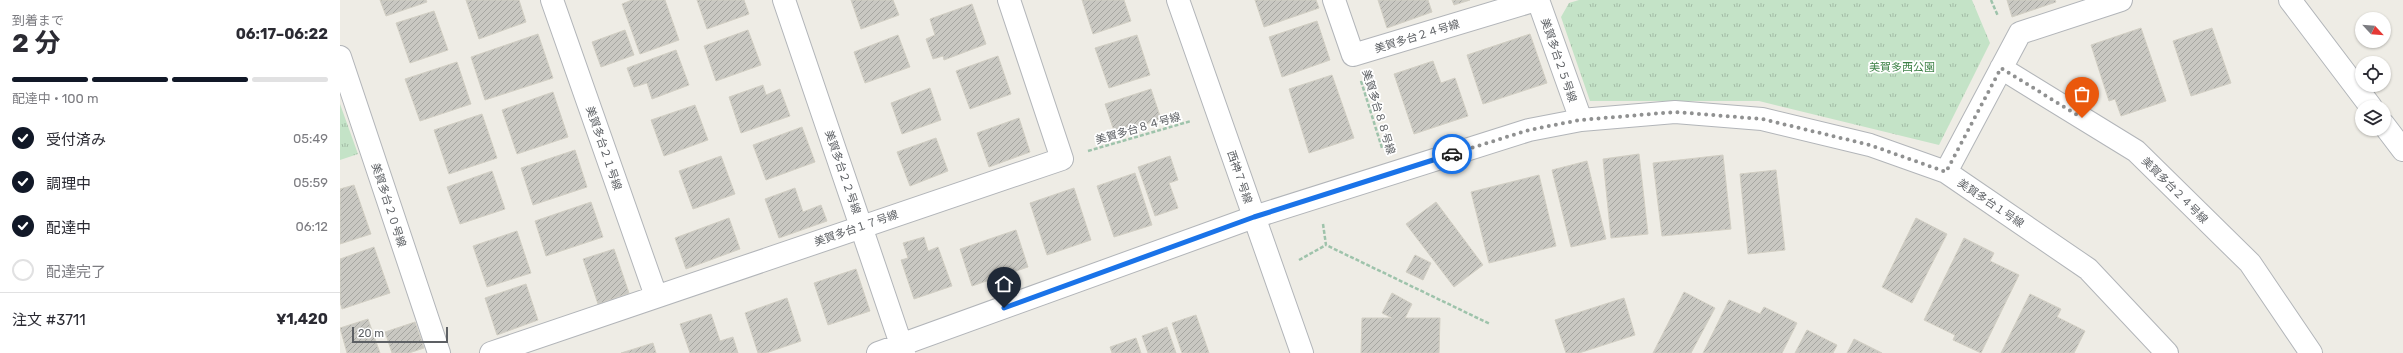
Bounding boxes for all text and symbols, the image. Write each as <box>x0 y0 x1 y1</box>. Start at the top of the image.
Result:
north arrow <box>2355 12 2391 48</box>
map controls <box>2355 12 2391 136</box>
text: 到着まで <box>12 13 64 28</box>
street label: 美賀多台２５号線 <box>1538 16 1579 104</box>
street label: 美賀多台２４号線 <box>1373 17 1461 56</box>
text: 06:17–06:22 <box>236 25 328 43</box>
text: 2 分 <box>12 28 60 59</box>
button: locate <box>2355 56 2391 92</box>
park label: 美賀多西公園 <box>1869 61 1935 74</box>
street label: 美賀多台８８号線 <box>1359 68 1398 156</box>
pin <box>2065 77 2099 118</box>
icon: bag <box>2071 83 2093 105</box>
text: 配達中 · 100 m <box>12 91 98 106</box>
button: layers <box>2355 100 2391 136</box>
street label: 美賀多台２１号線 <box>583 104 624 192</box>
street label: 美賀多台８４号線 <box>1094 110 1182 147</box>
icon: check <box>12 127 34 149</box>
street label: 美賀多台２２号線 <box>822 128 863 216</box>
text: 受付済み <box>46 131 106 149</box>
text: 05:49 <box>293 131 328 146</box>
courier <box>1432 134 1472 174</box>
icon: car <box>1441 143 1463 165</box>
street label: 西神７号線 <box>1224 149 1255 205</box>
street label: 美賀多台２４号線 <box>2139 155 2210 226</box>
street label: 美賀多台２０号線 <box>369 161 408 249</box>
icon: check <box>12 171 34 193</box>
text: 調理中 <box>46 175 91 193</box>
text: 05:59 <box>293 175 328 190</box>
street label: 美賀多台１号線 <box>1955 176 2026 230</box>
street label: 美賀多台１７号線 <box>812 208 900 249</box>
icon: check <box>12 215 34 237</box>
text: 配達中 <box>46 219 91 237</box>
text: 06:12 <box>295 219 328 234</box>
text: 配達完了 <box>46 263 106 281</box>
pin <box>987 267 1021 308</box>
icon: home <box>993 273 1015 295</box>
text: ¥1,420 <box>276 310 328 328</box>
text: 注文 #3711 <box>12 311 86 329</box>
scale bar <box>352 325 448 344</box>
text: 20 m <box>358 327 384 340</box>

